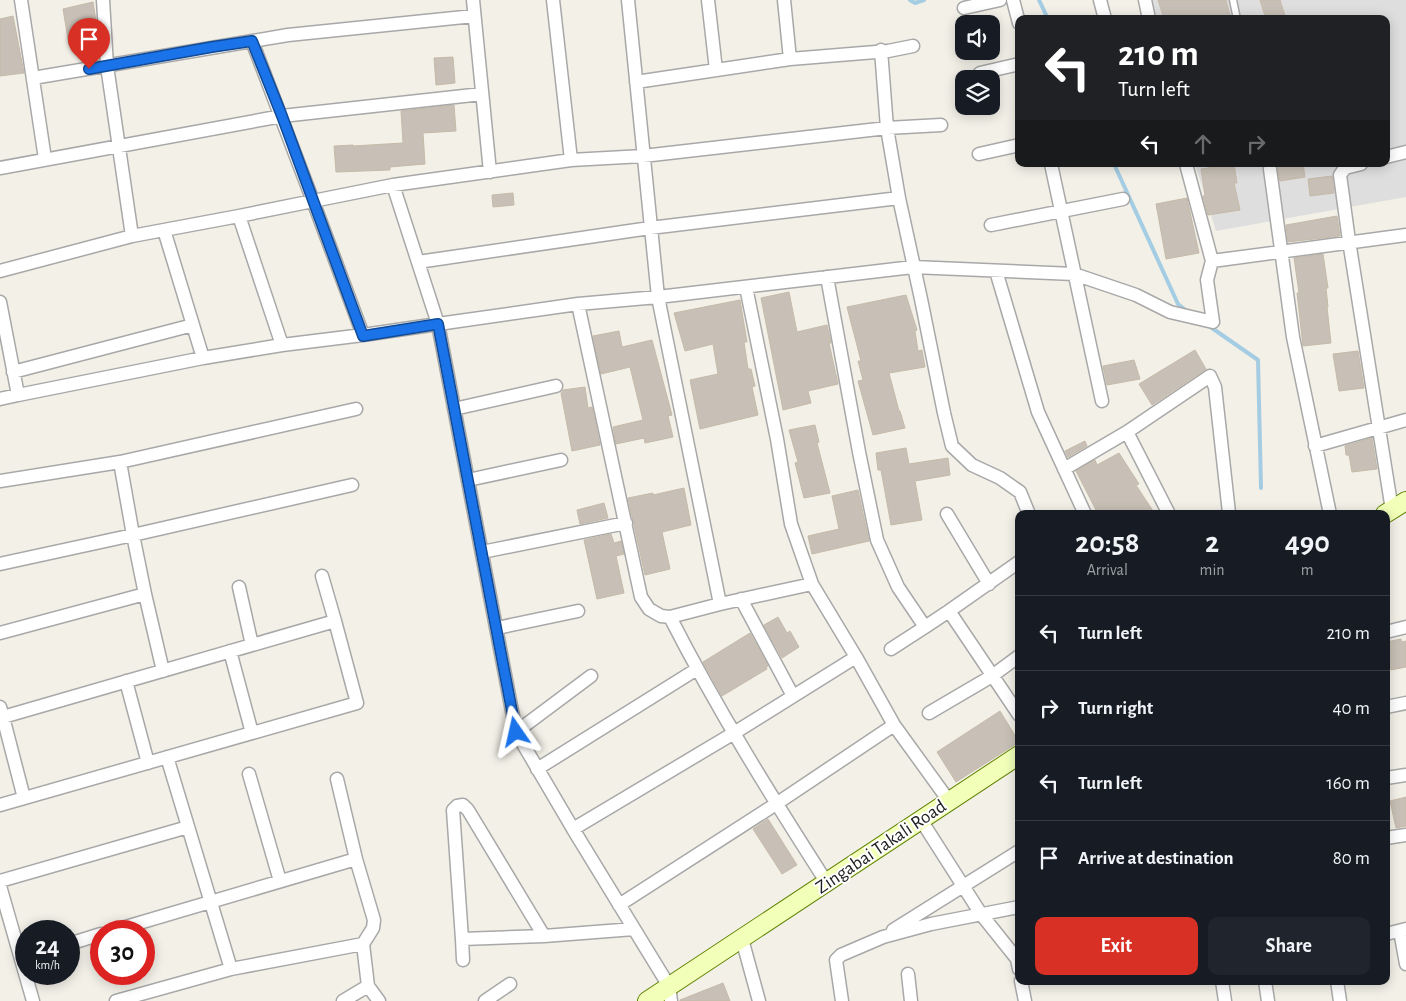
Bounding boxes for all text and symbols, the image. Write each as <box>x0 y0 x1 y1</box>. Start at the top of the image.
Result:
map controls <box>955 15 1000 115</box>
button: sound <box>955 15 1000 60</box>
pin <box>68 18 110 69</box>
icon: arrive <box>75 25 103 53</box>
icon: left <box>1035 35 1100 100</box>
text: 210 m <box>1118 37 1199 72</box>
button: layers <box>955 70 1000 115</box>
text: Turn left <box>1118 78 1190 100</box>
icon: left <box>1136 130 1164 158</box>
icon: ahead <box>1189 130 1217 158</box>
icon: right <box>1242 130 1270 158</box>
text: 20:58 <box>1075 528 1140 558</box>
text: 2 <box>1205 528 1219 558</box>
text: 490 <box>1285 528 1330 558</box>
text: Arrival <box>1087 562 1128 578</box>
text: min <box>1200 562 1225 578</box>
text: m <box>1301 562 1314 578</box>
icon: left <box>1035 619 1063 647</box>
text: Turn left <box>1078 624 1142 643</box>
text: 210 m <box>1326 624 1370 643</box>
icon: right <box>1035 694 1063 722</box>
text: Turn right <box>1078 699 1153 718</box>
text: 40 m <box>1332 699 1370 718</box>
position arrow <box>489 705 541 757</box>
icon: left <box>1035 769 1063 797</box>
text: Turn left <box>1078 774 1142 793</box>
text: 160 m <box>1326 774 1370 793</box>
street label: Zingabai Takali Road <box>812 796 950 898</box>
icon: arrive <box>1035 844 1063 872</box>
text: Arrive at destination <box>1078 849 1234 868</box>
text: 80 m <box>1333 849 1370 868</box>
button: Exit <box>1035 917 1198 975</box>
button: Share <box>1208 917 1370 975</box>
speed limit sign: 30 <box>90 920 155 985</box>
text: 24 <box>35 934 60 959</box>
text: km/h <box>35 959 60 971</box>

